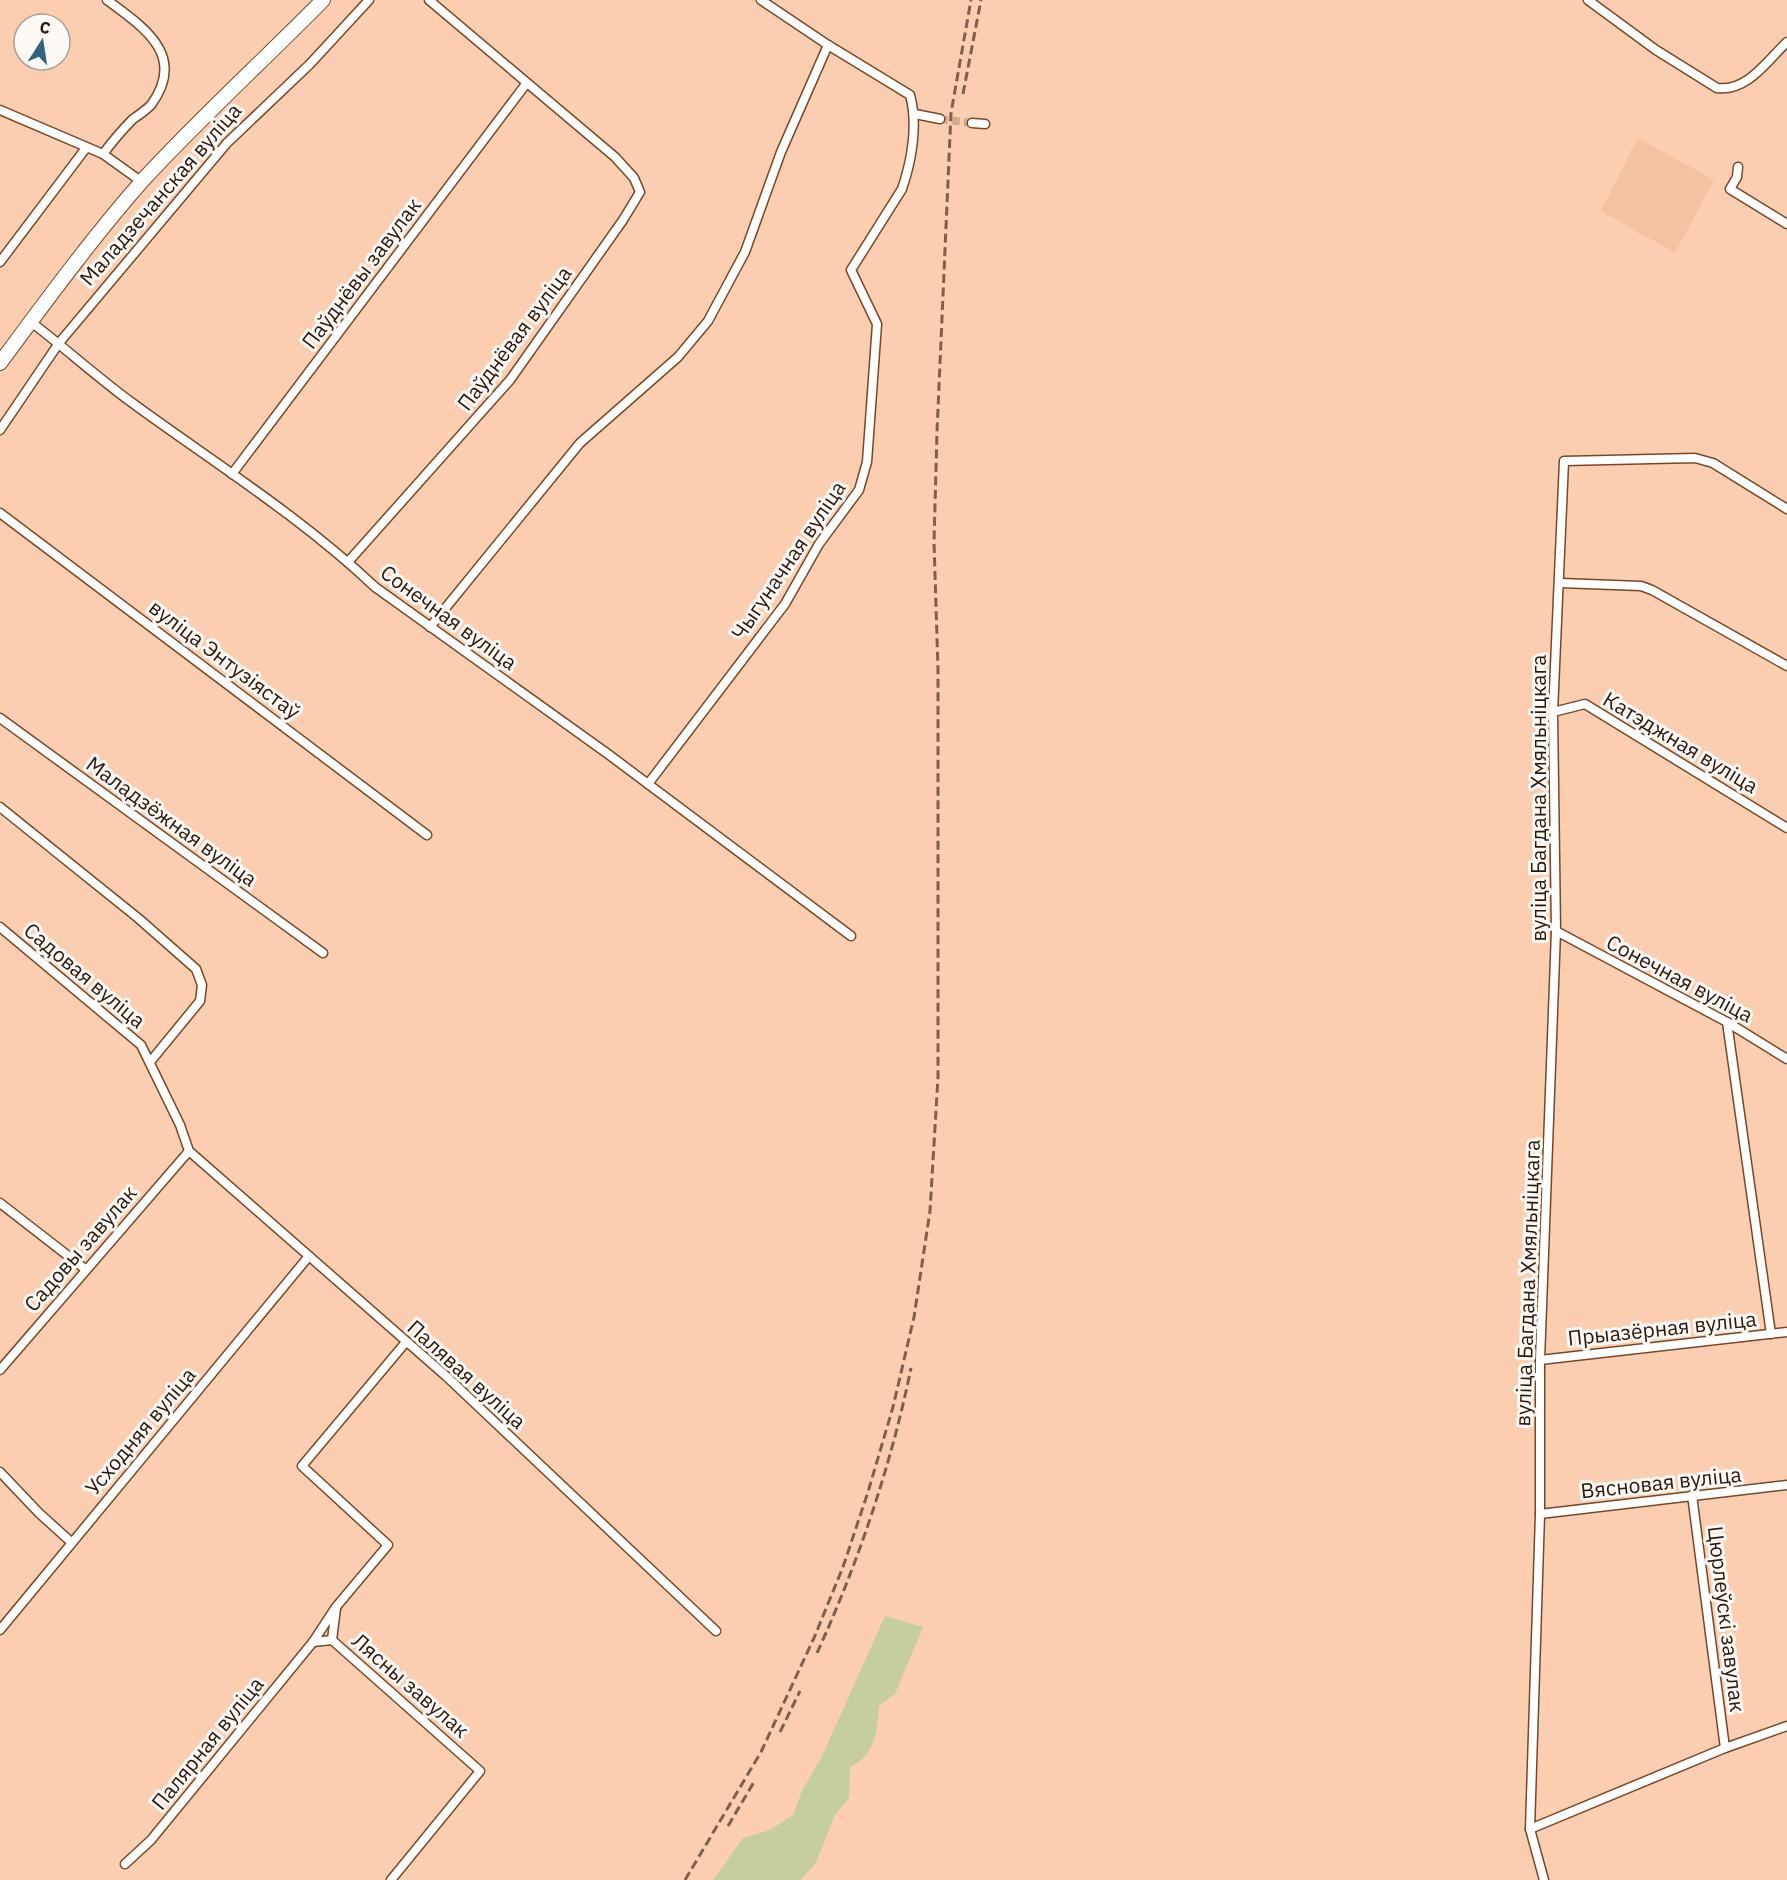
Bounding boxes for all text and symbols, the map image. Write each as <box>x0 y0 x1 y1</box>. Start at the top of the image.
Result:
north arrow <box>12 12 72 72</box>
text: С <box>38 16 52 38</box>
street label: Маладзечанская вуліца <box>73 97 247 291</box>
street label: Паўднёвы завулак <box>295 192 427 354</box>
street label: Паўднёвая вуліца <box>451 260 577 416</box>
street label: Чыгуначная вуліца <box>725 475 851 645</box>
street label: Сонечная вуліца <box>375 558 523 676</box>
street label: вуліца Энтузіястаў <box>144 593 307 725</box>
street label: вуліца Багдана Хмяльніцкага <box>1524 654 1552 942</box>
street label: Катэджная вуліца <box>1598 685 1764 799</box>
street label: Маладзёжная вуліца <box>81 749 263 893</box>
street label: Садовая вуліца <box>18 916 152 1034</box>
street label: Сонечная вуліца <box>1602 928 1758 1028</box>
street label: вуліца Багдана Хмяльніцкага <box>1508 1139 1546 1427</box>
street label: Садовы завулак <box>17 1179 143 1317</box>
street label: Прыазёрная вуліца <box>1566 1304 1758 1352</box>
street label: Палявая вуліца <box>402 1313 532 1435</box>
street label: Усходняя вуліца <box>78 1361 202 1501</box>
street label: Вясновая вуліца <box>1579 1460 1743 1504</box>
street label: Цюрлеўскі завулак <box>1702 1524 1752 1714</box>
street label: Лясны завулак <box>346 1626 476 1744</box>
street label: Палярная вуліца <box>145 1671 269 1815</box>

